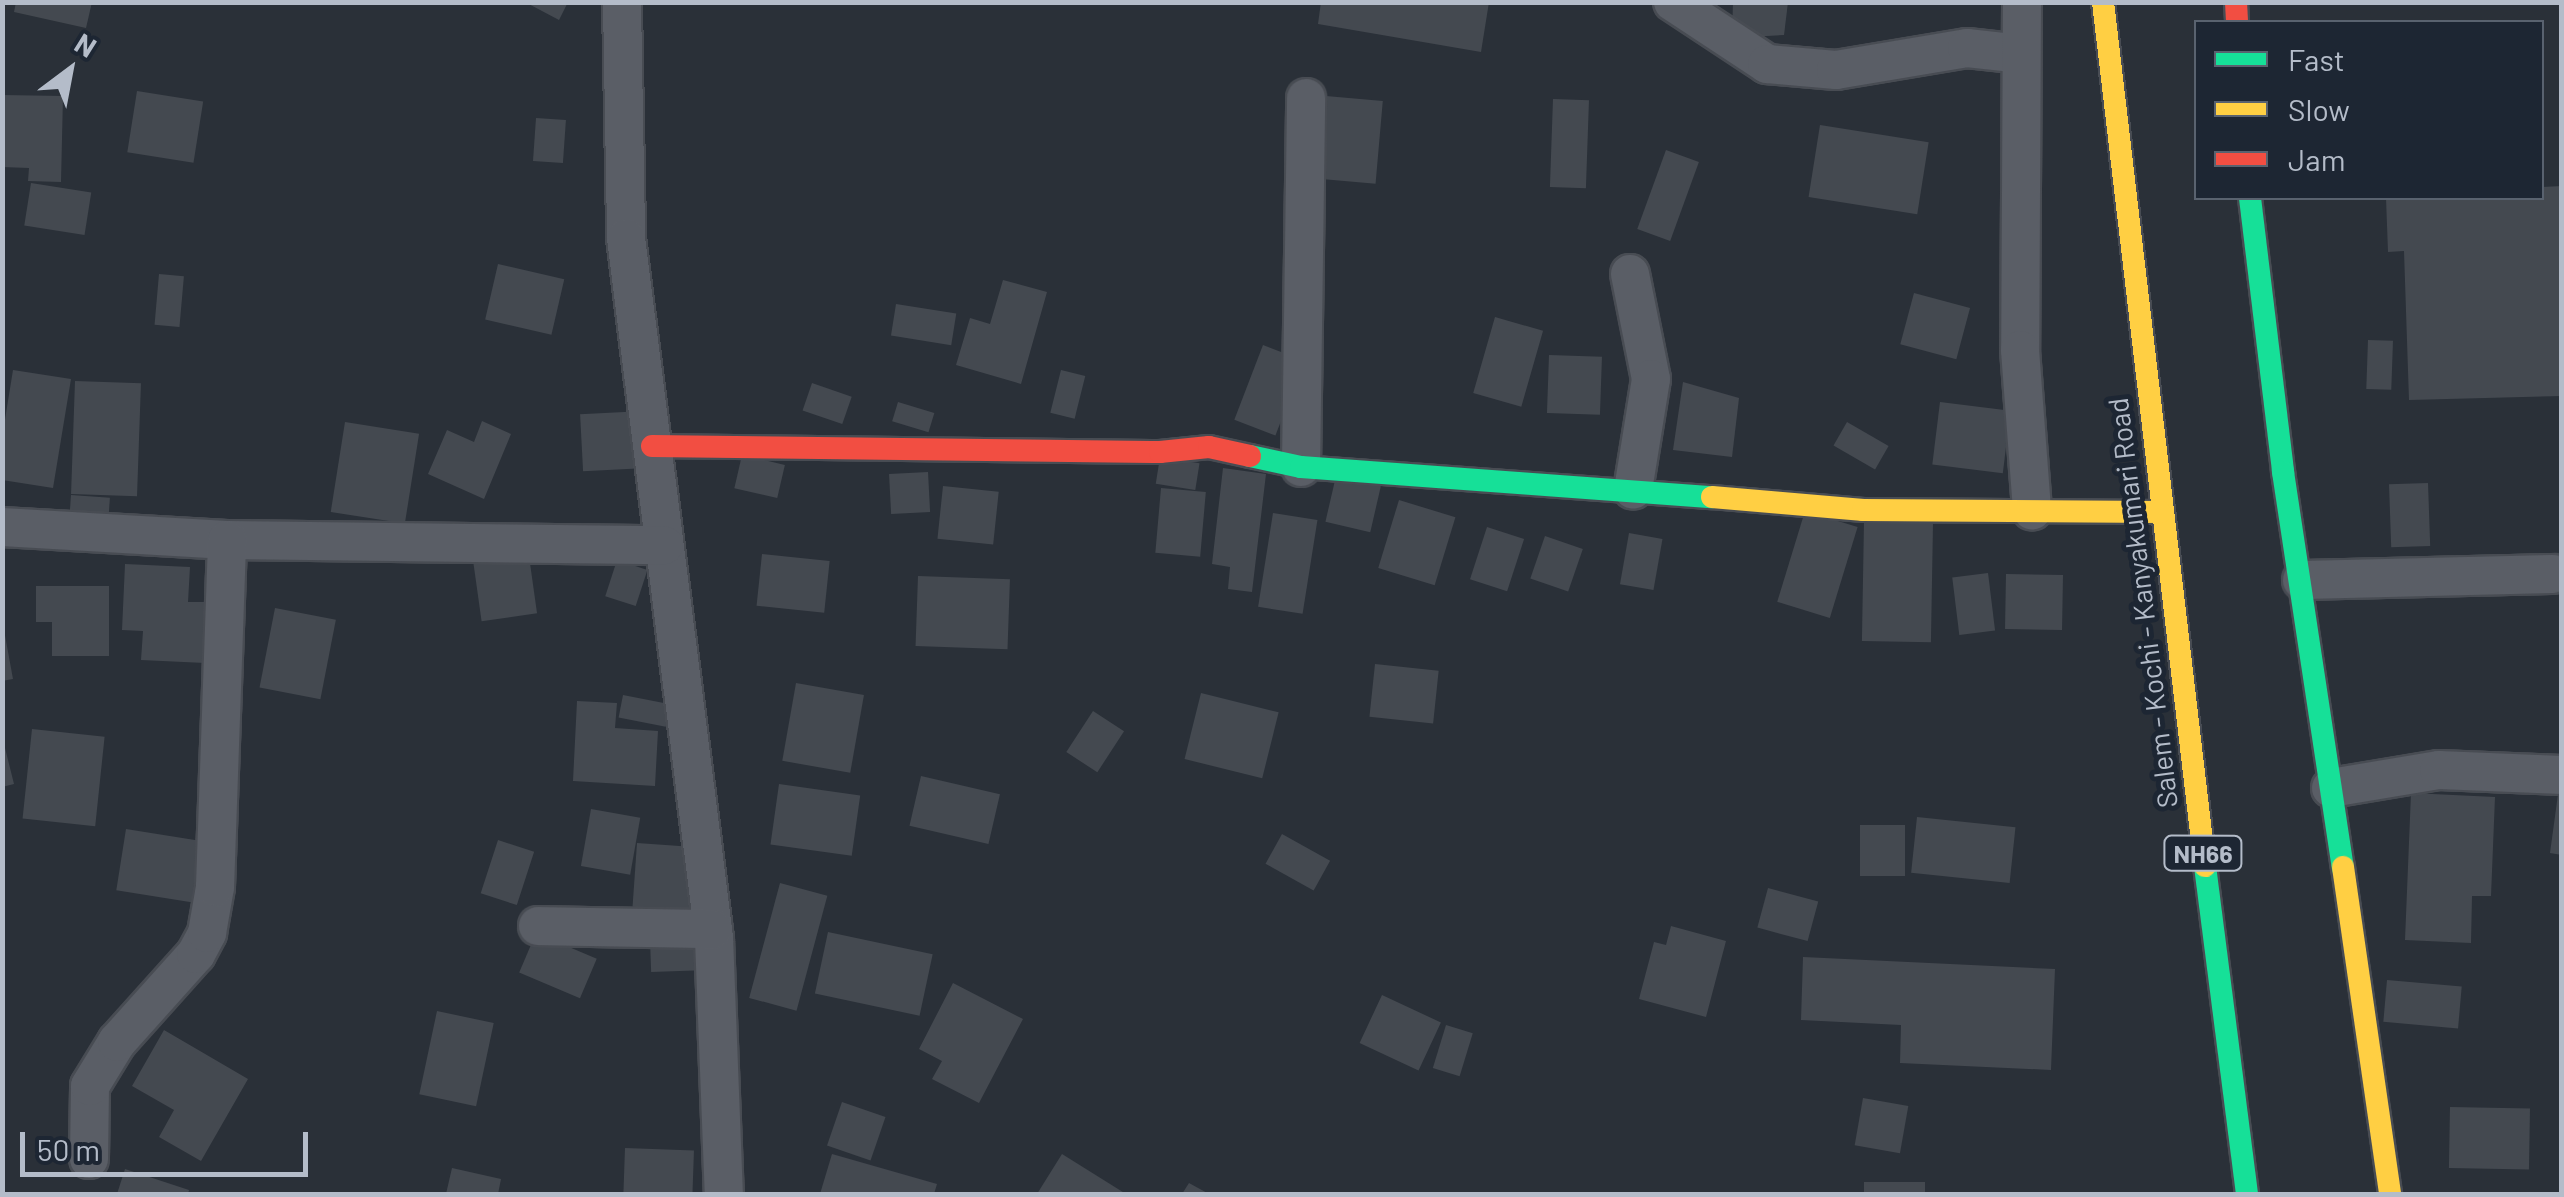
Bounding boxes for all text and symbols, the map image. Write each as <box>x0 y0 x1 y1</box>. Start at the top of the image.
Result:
north arrow <box>20 20 120 120</box>
legend <box>2194 20 2544 200</box>
text: N <box>69 25 103 64</box>
text: Fast <box>2288 41 2345 77</box>
text: Slow <box>2288 91 2350 127</box>
text: Jam <box>2288 141 2345 177</box>
street label: Salem - Kochi - Kanyakumari Road <box>2100 396 2184 810</box>
road number: NH66 <box>2163 833 2243 873</box>
scale bar <box>25 1112 312 1174</box>
text: 50 m <box>37 1131 100 1167</box>

